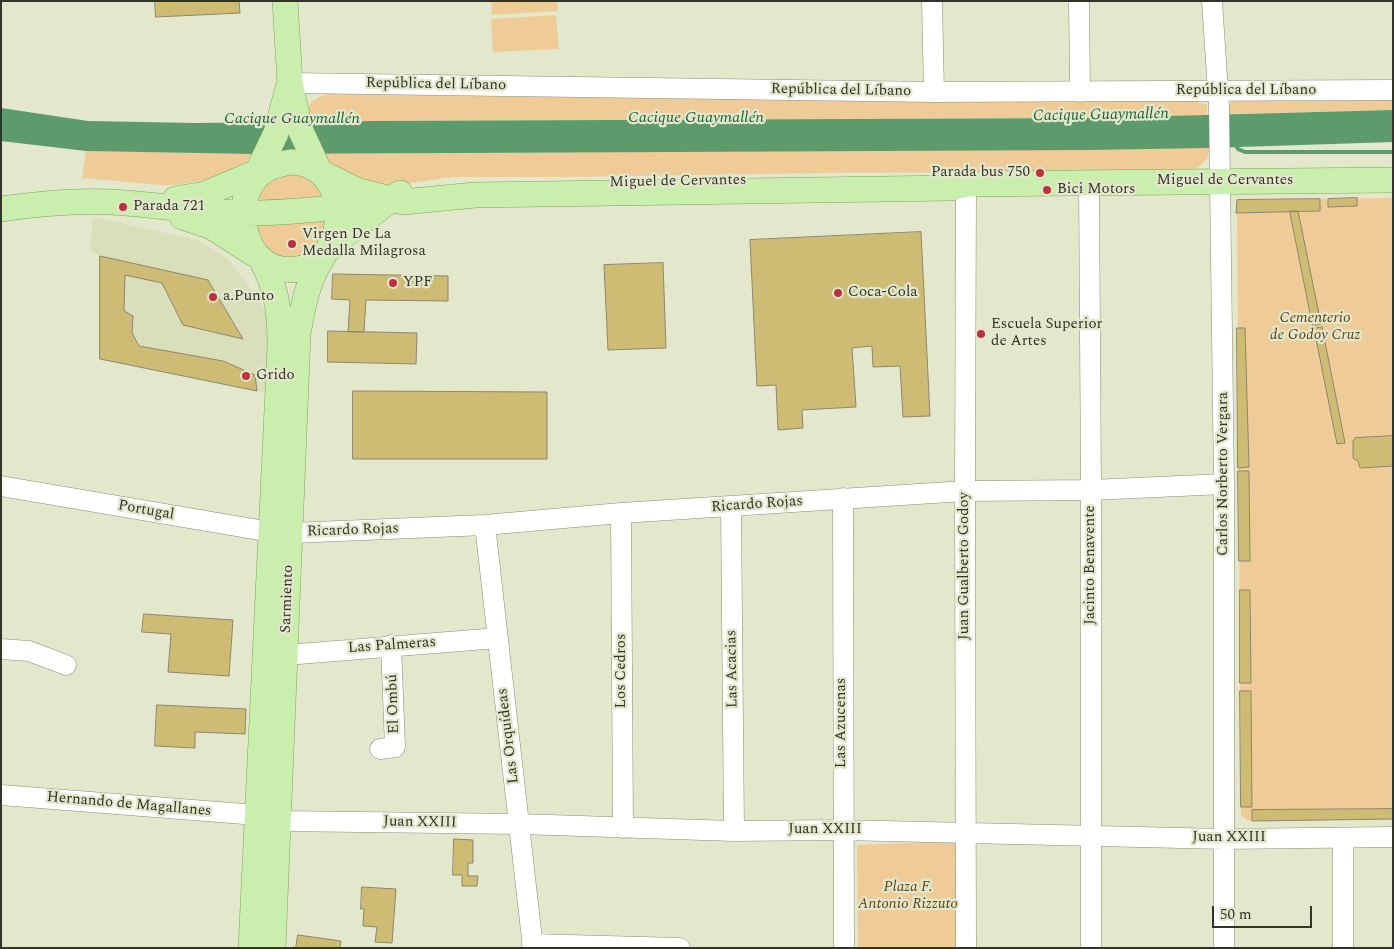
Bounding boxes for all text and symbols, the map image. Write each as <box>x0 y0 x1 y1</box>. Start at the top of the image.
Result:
street label: República del Líbano <box>366 75 506 95</box>
street label: República del Líbano <box>771 81 911 101</box>
street label: República del Líbano <box>1176 82 1316 100</box>
water label: Cacique Guaymallén <box>1033 105 1169 127</box>
water label: Cacique Guaymallén <box>628 109 764 129</box>
water label: Cacique Guaymallén <box>224 110 360 130</box>
place label: Parada bus 750 <box>931 164 1030 182</box>
marker: Parada bus 750 <box>1034 167 1046 179</box>
street label: Miguel de Cervantes <box>609 172 747 192</box>
street label: Miguel de Cervantes <box>1157 172 1293 190</box>
place label: Bici Motors <box>1057 181 1136 199</box>
marker: Bici Motors <box>1041 184 1053 196</box>
place label: Parada 721 <box>133 198 205 216</box>
marker: Parada 721 <box>117 201 129 213</box>
place label: Virgen De La Medalla Milagrosa <box>302 226 426 261</box>
marker: Virgen De La Medalla Milagrosa <box>286 238 298 250</box>
place label: YPF <box>403 274 433 292</box>
marker: YPF <box>387 277 399 289</box>
place label: Coca-Cola <box>848 284 918 302</box>
marker: Coca-Cola <box>832 287 844 299</box>
place label: a.Punto <box>223 288 274 306</box>
marker: a.Punto <box>207 291 219 303</box>
park label: Cementerio de Godoy Cruz <box>1270 310 1360 345</box>
place label: Escuela Superior de Artes <box>991 316 1103 351</box>
marker: Escuela Superior de Artes <box>975 328 987 340</box>
place label: Grido <box>256 367 295 385</box>
marker: Grido <box>240 370 252 382</box>
street label: Carlos Norberto Vergara <box>1215 392 1233 556</box>
street label: Juan Gualberto Godoy <box>956 492 974 640</box>
street label: Ricardo Rojas <box>711 493 803 517</box>
street label: Portugal <box>116 497 176 525</box>
street label: Jacinto Benavente <box>1082 505 1100 625</box>
street label: Ricardo Rojas <box>307 520 399 542</box>
street label: Sarmiento <box>278 564 298 634</box>
street label: Las Acacias <box>723 630 743 708</box>
street label: Las Palmeras <box>347 634 437 658</box>
street label: Los Cedros <box>613 634 631 708</box>
street label: El Ombú <box>384 674 404 734</box>
street label: Las Azucenas <box>833 678 851 768</box>
street label: Las Orquídeas <box>494 687 524 785</box>
street label: Hernando de Magallanes <box>46 789 212 821</box>
street label: Juan XXIII <box>383 813 457 833</box>
street label: Juan XXIII <box>788 821 862 839</box>
street label: Juan XXIII <box>1192 829 1266 847</box>
park label: Plaza F. Antonio Rizzuto <box>858 879 958 914</box>
scale bar <box>1214 896 1314 928</box>
text: 50 m <box>1220 903 1252 926</box>

